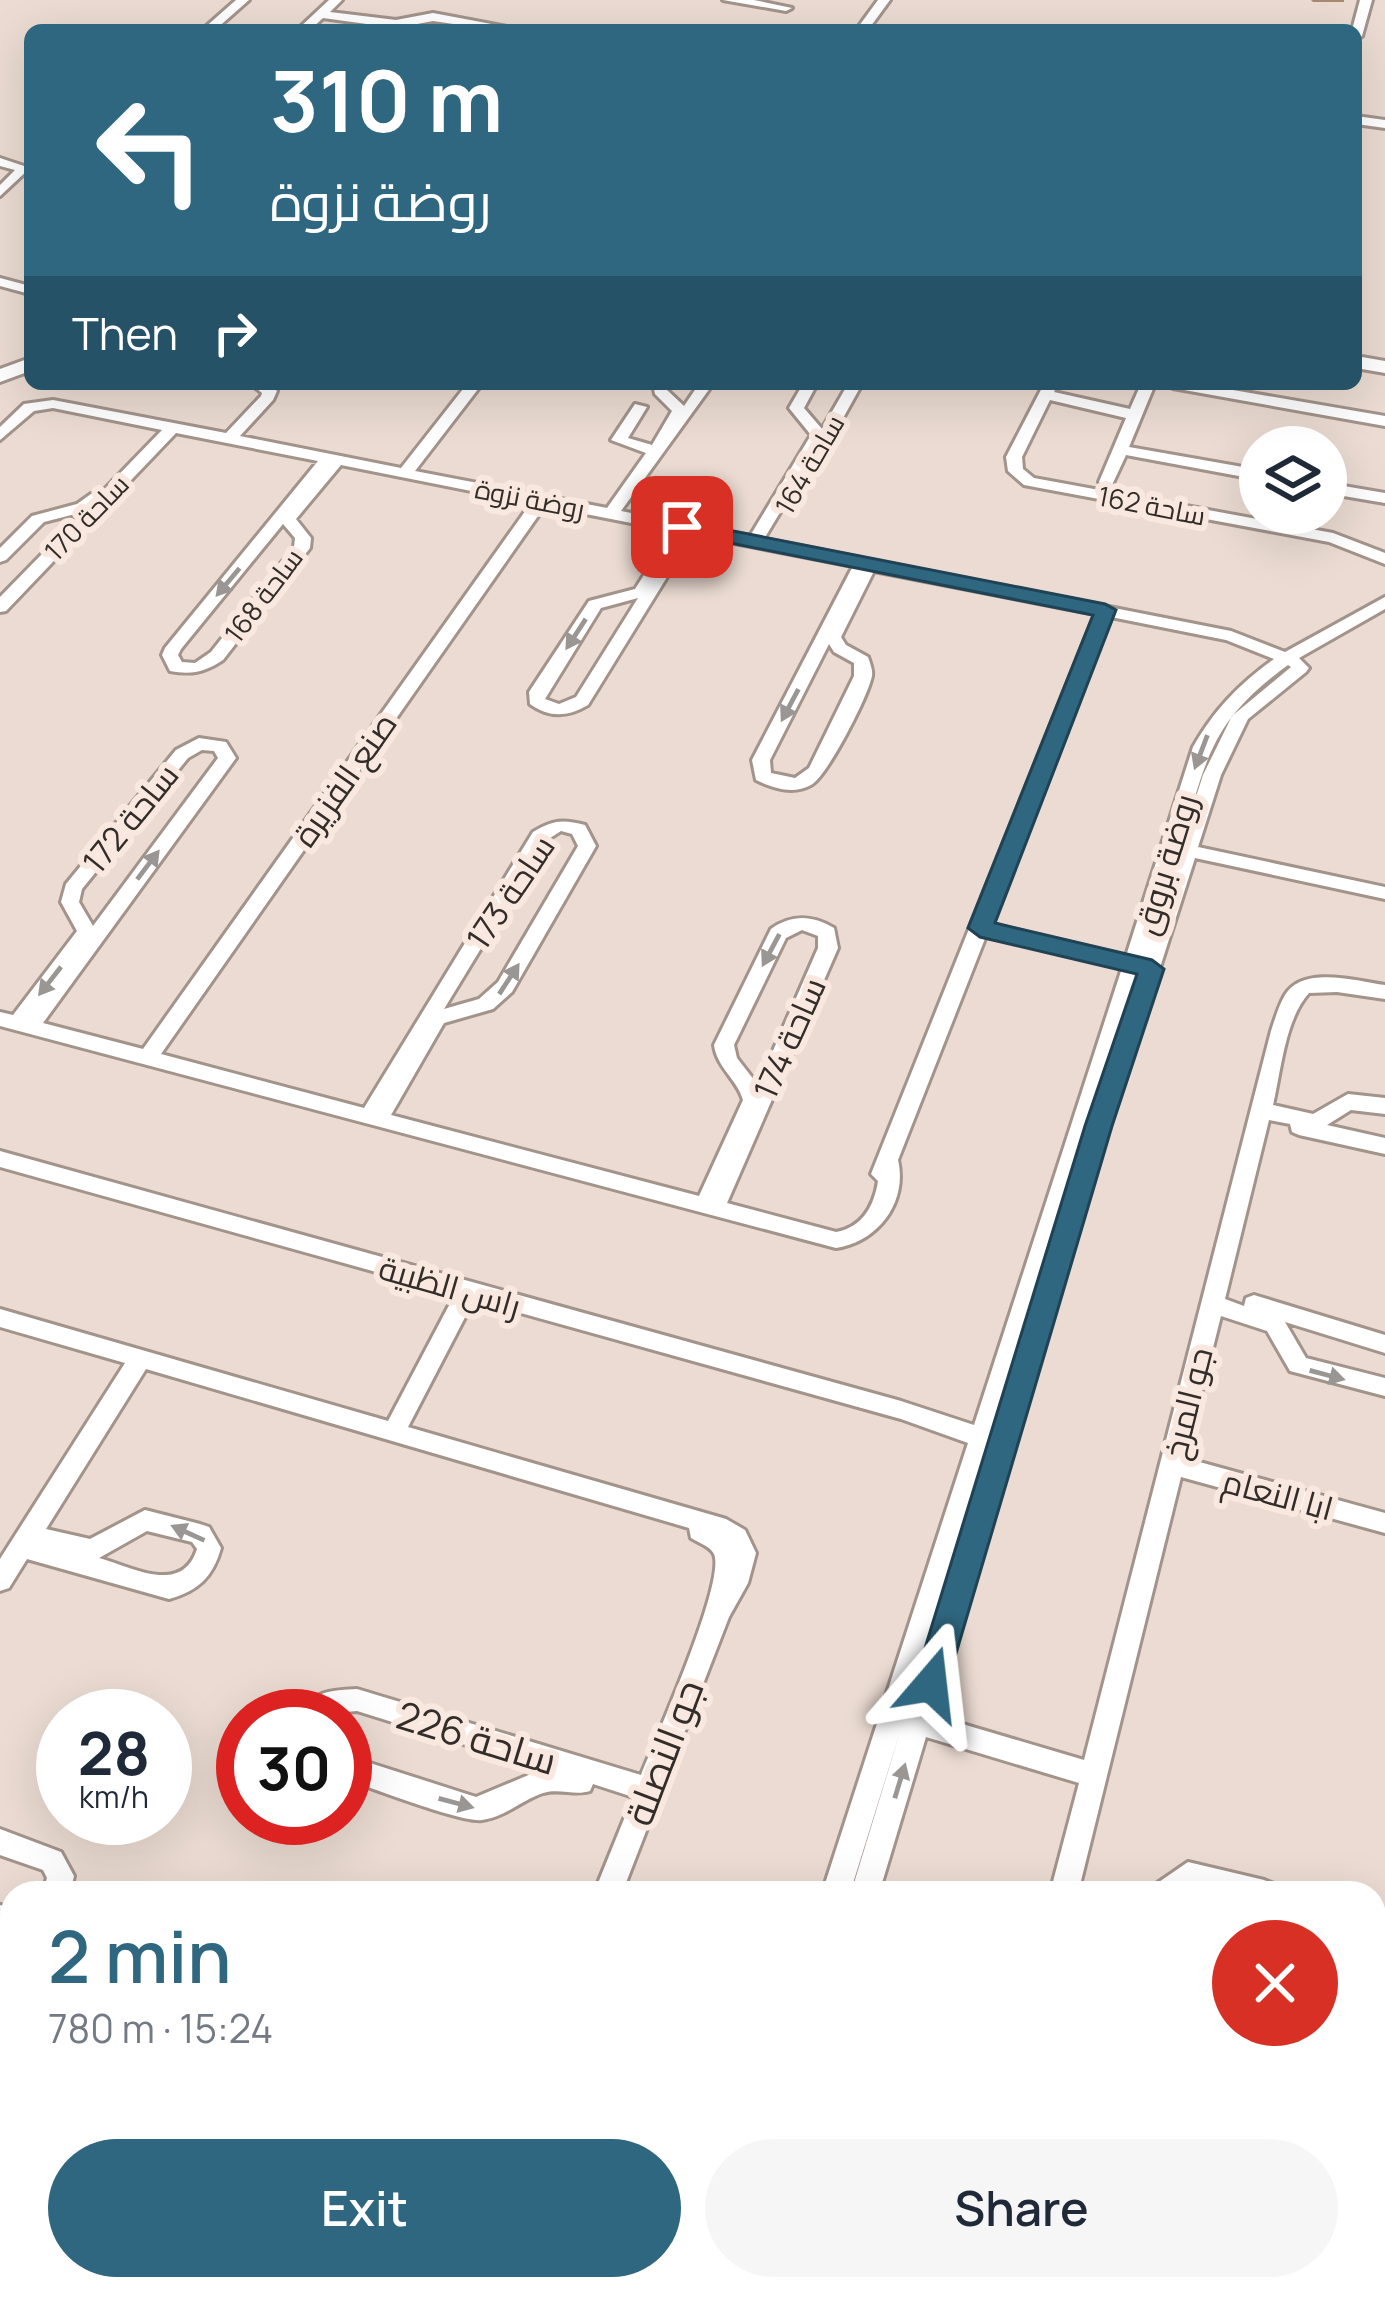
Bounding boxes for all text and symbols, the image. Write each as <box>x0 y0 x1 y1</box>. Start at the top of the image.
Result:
text: 310 m <box>270 42 503 157</box>
icon: left <box>72 72 228 228</box>
text: روضة نزوة <box>270 163 492 237</box>
icon: right <box>202 300 268 366</box>
text: Then <box>72 302 178 364</box>
street label: ساحة 164 <box>766 407 852 521</box>
map controls <box>1239 426 1347 534</box>
button: layers <box>1239 426 1347 534</box>
street label: ساحة 170 <box>36 466 136 568</box>
street label: روضة نزوة <box>472 469 588 527</box>
pin <box>631 476 733 578</box>
street label: ساحة 162 <box>1095 476 1209 534</box>
icon: arrive <box>649 494 715 560</box>
street label: ساحة 168 <box>215 540 311 650</box>
one-way arrow <box>215 567 241 597</box>
one-way arrow <box>565 617 587 650</box>
one-way arrow <box>780 688 800 723</box>
street label: صنع الفزيرة <box>281 703 407 855</box>
one-way arrow <box>1190 734 1209 770</box>
street label: ساحة 172 <box>72 754 188 882</box>
street label: روضة بروق <box>1122 788 1208 940</box>
street label: ساحة 173 <box>455 826 565 958</box>
one-way arrow <box>136 849 160 881</box>
one-way arrow <box>762 932 782 967</box>
one-way arrow <box>497 963 519 996</box>
one-way arrow <box>38 966 63 997</box>
street label: ساحة 174 <box>742 970 836 1106</box>
street label: راس الظبية <box>374 1244 526 1328</box>
street label: جو المرخ <box>1151 1343 1224 1464</box>
one-way arrow <box>1308 1366 1345 1385</box>
street label: ابا النعام <box>1217 1458 1338 1531</box>
one-way arrow <box>171 1523 206 1542</box>
position arrow <box>868 1621 994 1747</box>
street label: جو النصلة <box>610 1671 716 1833</box>
street label: ساحة 226 <box>390 1687 564 1787</box>
speed limit sign: 30 <box>216 1689 372 1845</box>
text: 28 <box>78 1711 150 1793</box>
one-way arrow <box>892 1762 911 1799</box>
text: km/h <box>79 1776 149 1817</box>
one-way arrow <box>438 1795 475 1814</box>
text: 2 min <box>48 1906 232 2005</box>
button: close <box>1212 1920 1338 2046</box>
text: 780 m · 15:24 <box>48 2001 273 2055</box>
button: Exit <box>48 2139 681 2277</box>
button: Share <box>705 2139 1338 2277</box>

